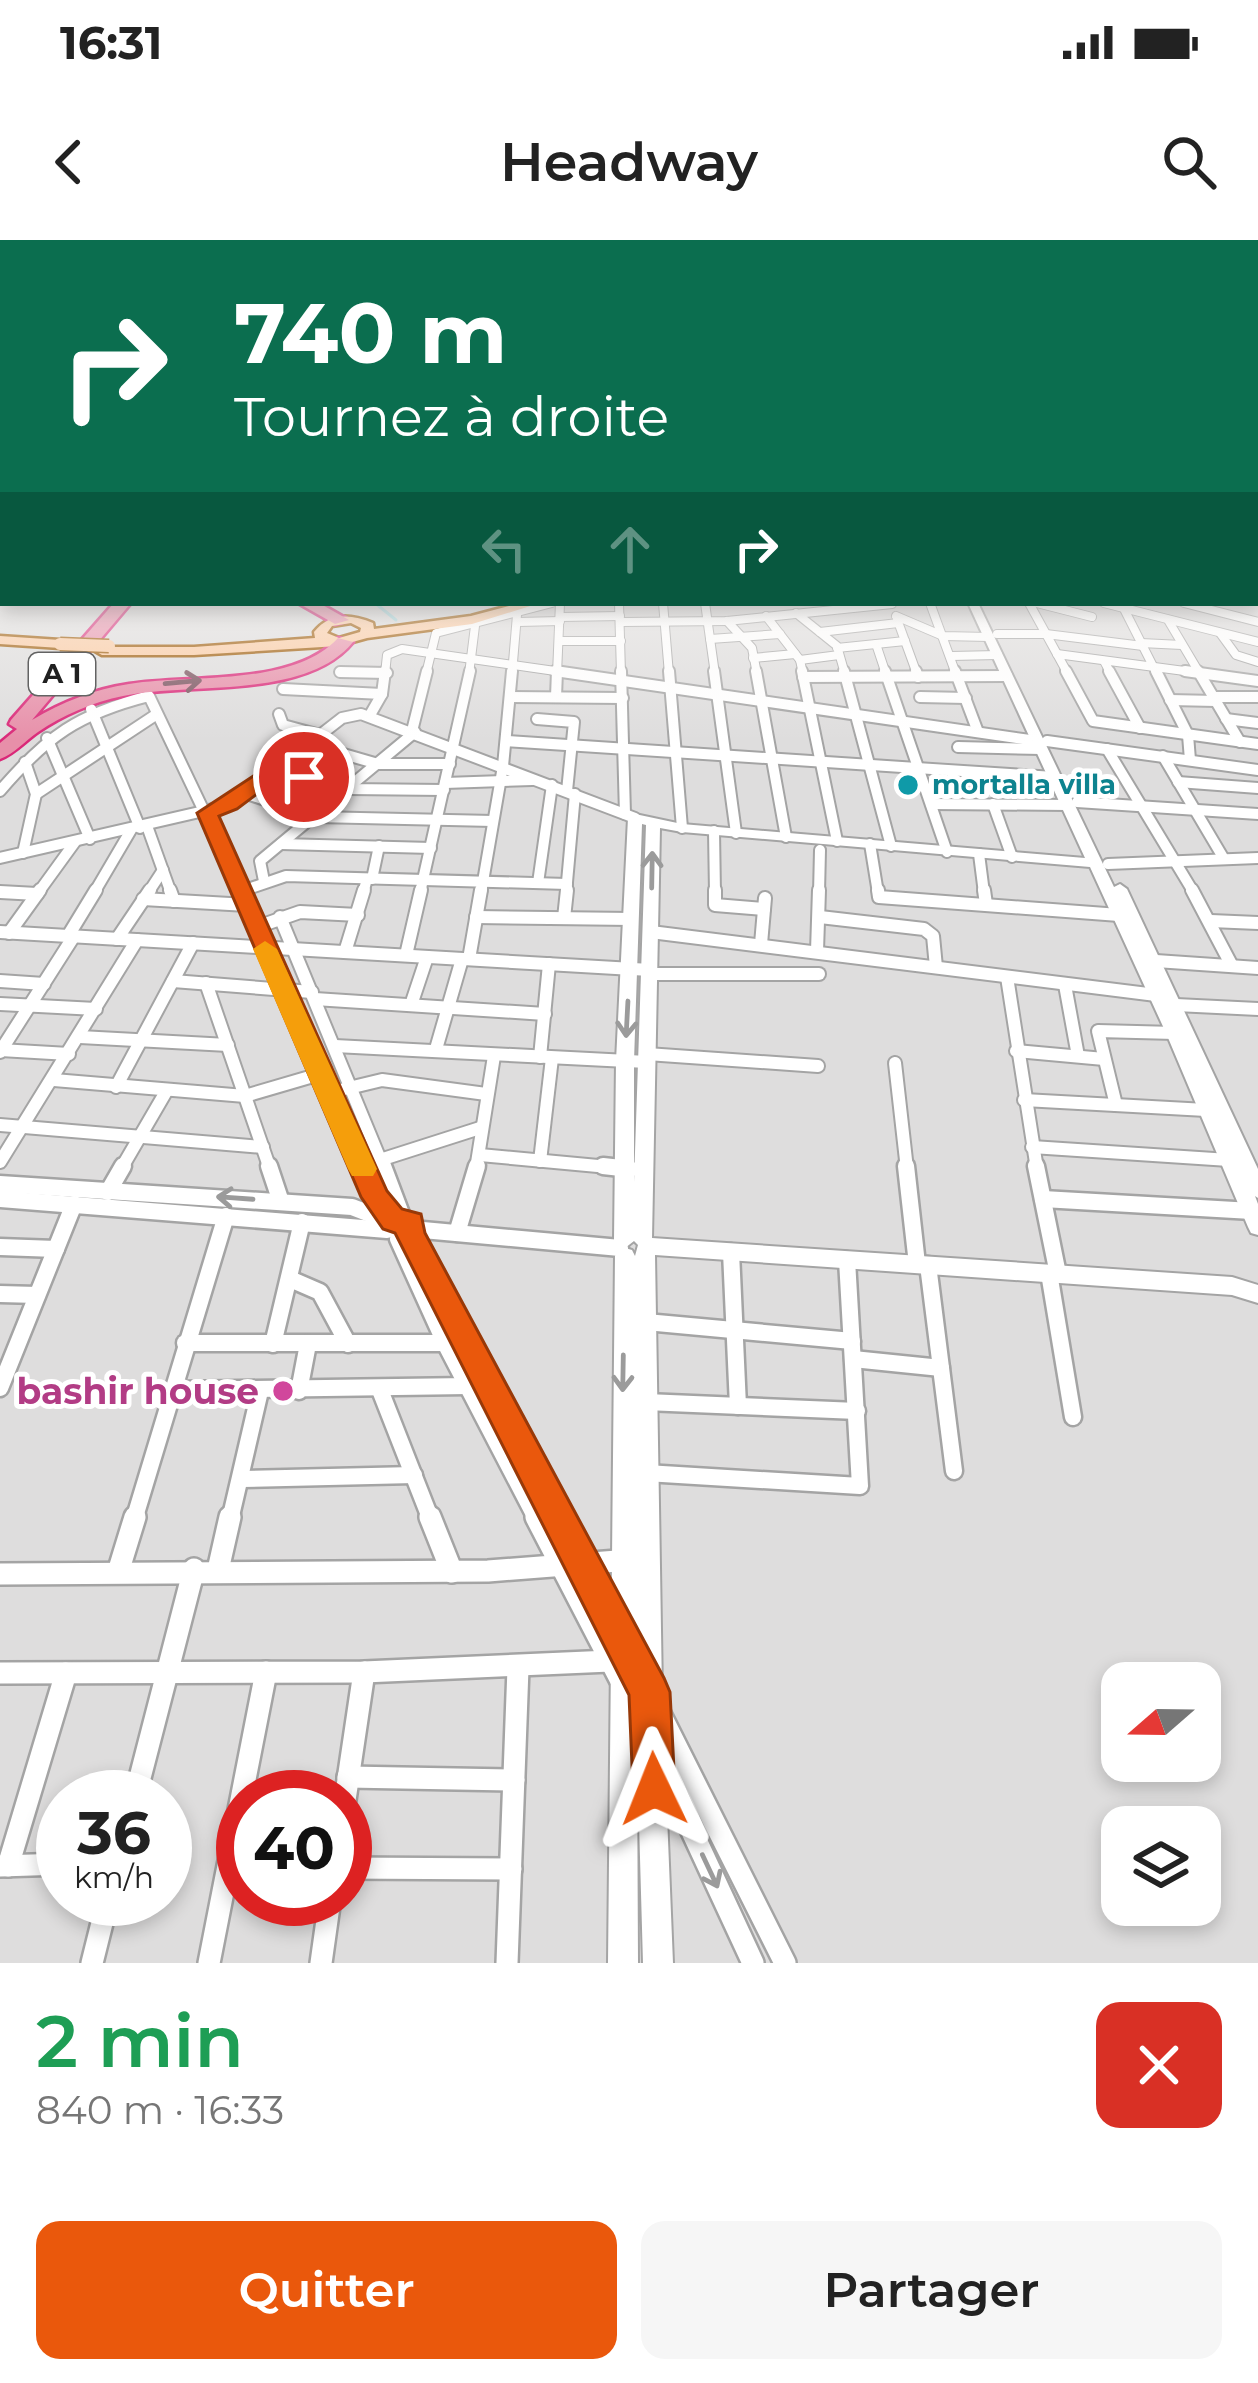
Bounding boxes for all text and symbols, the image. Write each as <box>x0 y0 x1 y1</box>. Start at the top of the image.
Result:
text: 16:31 <box>60 15 162 70</box>
icon: back <box>36 129 102 195</box>
text: Headway <box>500 129 758 195</box>
icon: search <box>1156 129 1222 195</box>
text: 740 m <box>234 282 507 384</box>
icon: right <box>36 288 192 444</box>
text: Tournez à droite <box>234 384 669 450</box>
icon: left <box>471 516 537 582</box>
icon: ahead <box>597 516 663 582</box>
icon: right <box>723 516 789 582</box>
road number: A 1 <box>29 653 95 695</box>
one-way arrow <box>163 670 202 693</box>
pin <box>253 726 355 828</box>
icon: arrive <box>271 744 337 810</box>
place label: mortalla villa <box>932 768 1116 801</box>
marker: mortalla villa <box>895 772 921 798</box>
one-way arrow <box>641 851 663 890</box>
one-way arrow <box>615 999 638 1038</box>
one-way arrow <box>216 1187 255 1210</box>
one-way arrow <box>612 1353 634 1392</box>
place label: bashir house <box>17 1369 259 1413</box>
marker: bashir house <box>270 1378 296 1404</box>
north arrow <box>1101 1662 1221 1782</box>
map controls <box>1101 1662 1221 1926</box>
position arrow <box>591 1726 717 1852</box>
speed limit sign: 40 <box>216 1770 372 1926</box>
text: 36 <box>77 1796 151 1869</box>
button: layers <box>1101 1806 1221 1926</box>
one-way arrow <box>700 1852 722 1888</box>
text: km/h <box>74 1859 154 1896</box>
text: 2 min <box>36 1997 244 2085</box>
button: close <box>1096 2002 1222 2128</box>
text: 840 m · 16:33 <box>36 2086 284 2134</box>
button: Quitter <box>36 2221 617 2359</box>
button: Partager <box>641 2221 1222 2359</box>

